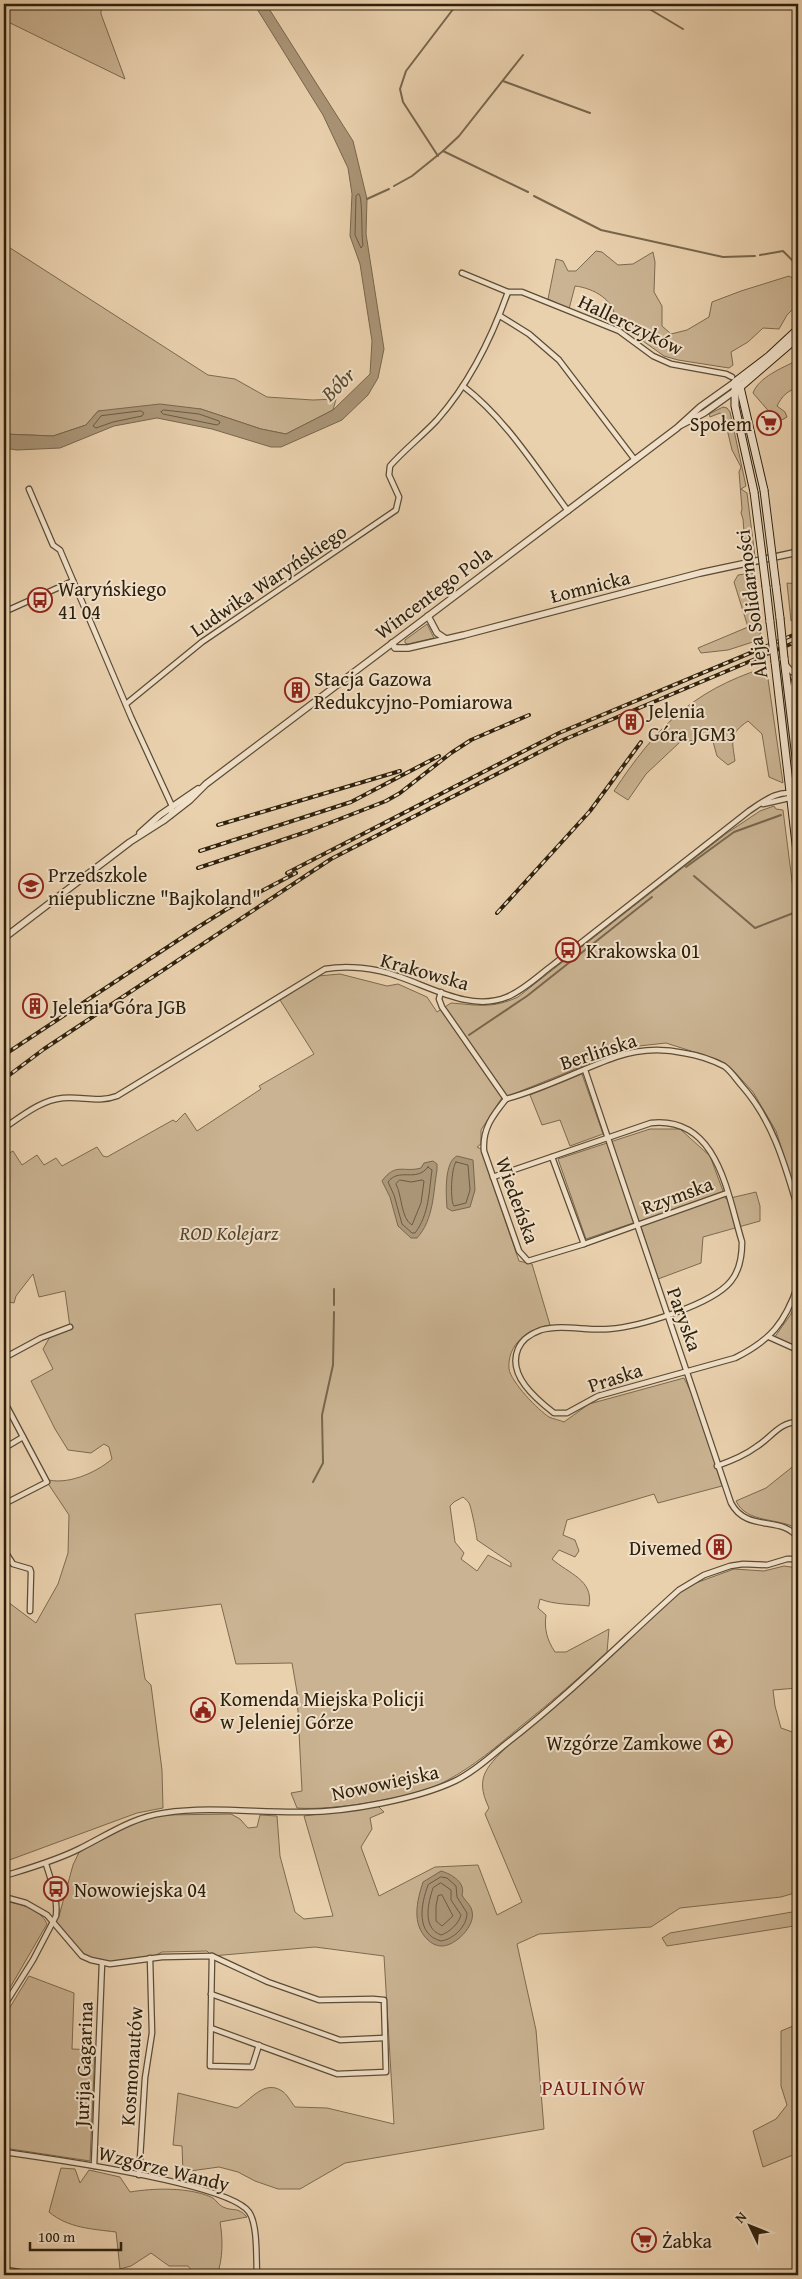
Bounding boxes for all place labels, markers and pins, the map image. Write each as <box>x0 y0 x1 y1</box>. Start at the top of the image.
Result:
place label: Społem <box>690 409 753 438</box>
supermarket icon: Społem <box>756 410 782 436</box>
place label: Waryńskiego 41 04 <box>58 574 166 626</box>
bus stop icon: Waryńskiego 41 04 <box>27 587 53 613</box>
place label: Stacja Gazowa Redukcyjno-Pomiarowa <box>314 664 513 716</box>
building icon: Stacja Gazowa Redukcyjno-Pomiarowa <box>284 677 310 703</box>
place label: Jelenia Góra JGM3 <box>645 696 736 748</box>
building icon: Jelenia Góra JGM3 <box>618 709 644 735</box>
place label: Przedszkole niepubliczne "Bajkoland" <box>48 860 261 912</box>
school or university icon: Przedszkole niepubliczne "Bajkoland" <box>18 873 44 899</box>
place label: Krakowska 01 <box>586 936 700 965</box>
bus stop icon: Krakowska 01 <box>555 937 581 963</box>
place label: Jelenia Góra JGB <box>49 992 187 1021</box>
building icon: Jelenia Góra JGB <box>22 993 48 1019</box>
place label: Divemed <box>629 1533 702 1562</box>
building icon: Divemed <box>706 1534 732 1560</box>
place label: Komenda Miejska Policji w Jeleniej Górze <box>220 1684 425 1736</box>
public building icon: Komenda Miejska Policji w Jeleniej Górze <box>190 1697 216 1723</box>
place label: Wzgórze Zamkowe <box>546 1728 702 1757</box>
place icon: Wzgórze Zamkowe <box>707 1729 733 1755</box>
place label: Nowowiejska 04 <box>74 1875 207 1904</box>
bus stop icon: Nowowiejska 04 <box>43 1876 69 1902</box>
place label: Żabka <box>662 2226 713 2255</box>
supermarket icon: Żabka <box>631 2227 657 2253</box>

